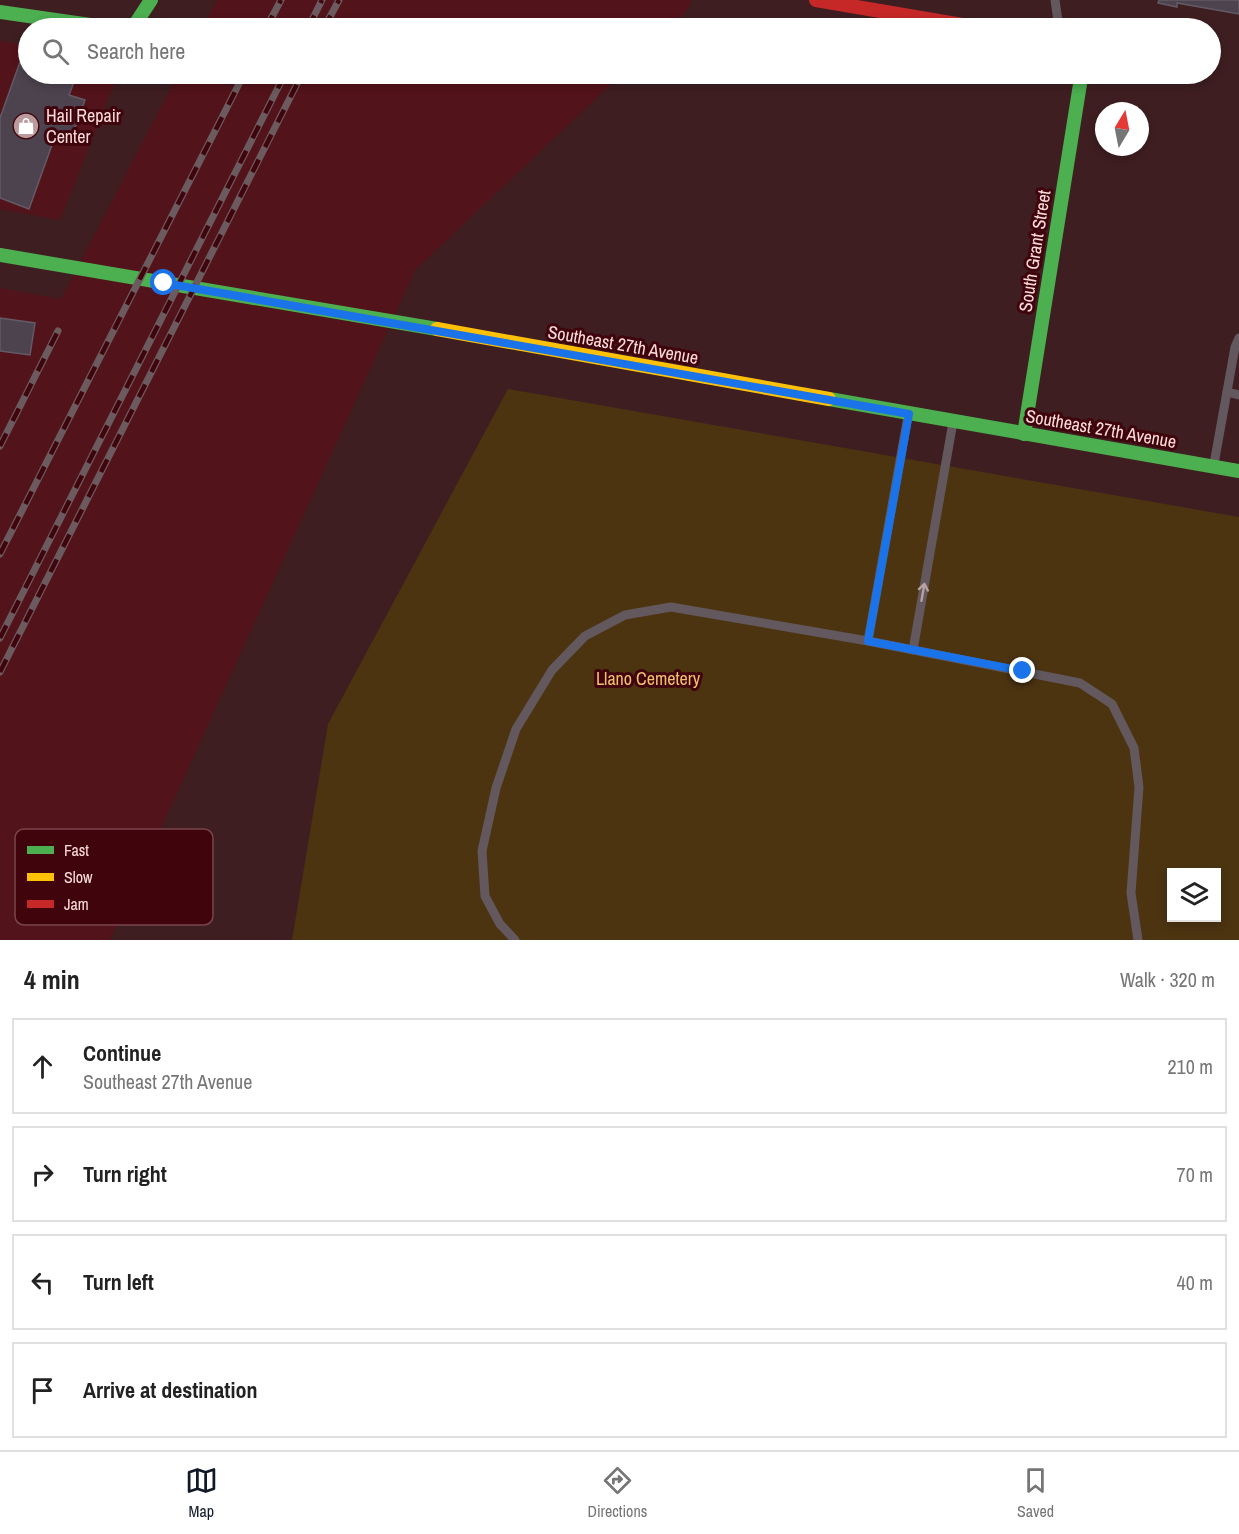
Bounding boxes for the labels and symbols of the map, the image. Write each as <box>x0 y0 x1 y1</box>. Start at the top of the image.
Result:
north arrow <box>1095 102 1149 156</box>
place label: Hail Repair Center <box>46 103 121 149</box>
shop icon: Hail Repair Center <box>11 111 41 141</box>
street label: South Grant Street <box>1013 188 1056 314</box>
route start <box>150 269 176 295</box>
street label: Southeast 27th Avenue <box>546 319 700 370</box>
street label: Southeast 27th Avenue <box>1024 403 1178 454</box>
one-way arrow <box>918 583 929 603</box>
route end <box>1009 657 1035 683</box>
park label: Llano Cemetery <box>596 666 701 691</box>
legend <box>15 829 213 925</box>
text: Fast <box>64 839 89 861</box>
text: Slow <box>64 866 93 888</box>
text: Jam <box>64 893 89 915</box>

